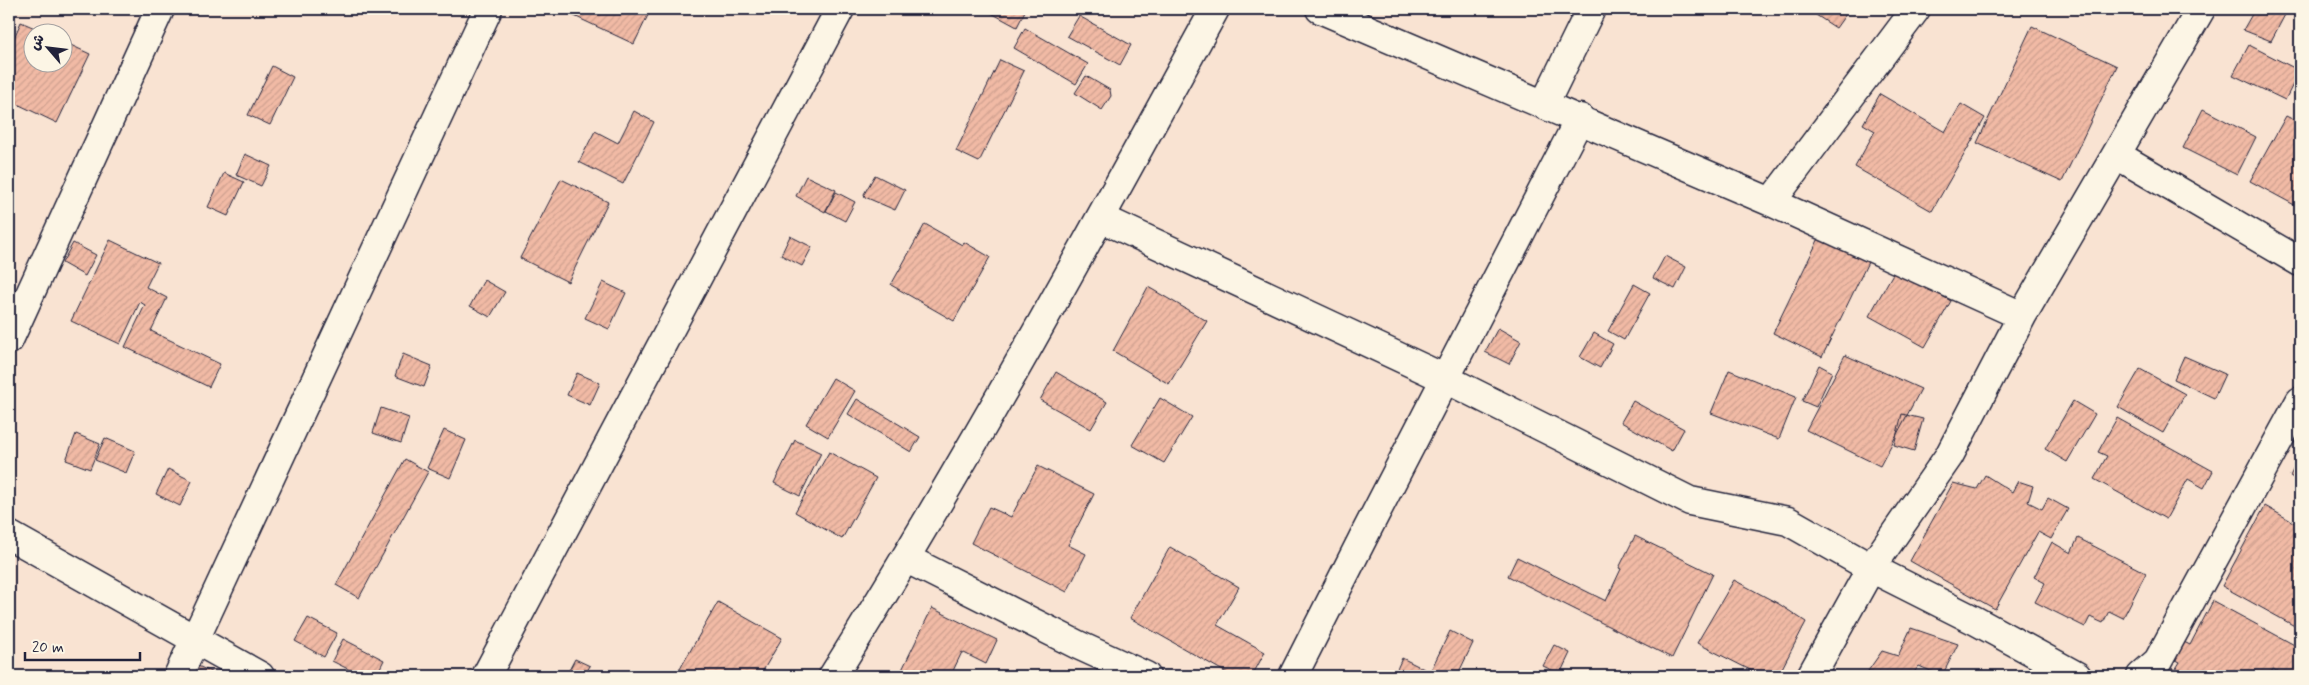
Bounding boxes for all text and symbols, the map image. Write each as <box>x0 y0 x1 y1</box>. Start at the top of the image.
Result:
north arrow <box>22 22 72 72</box>
text: ش <box>26 31 49 53</box>
scale bar <box>25 630 140 662</box>
text: 20 m <box>32 638 64 658</box>

